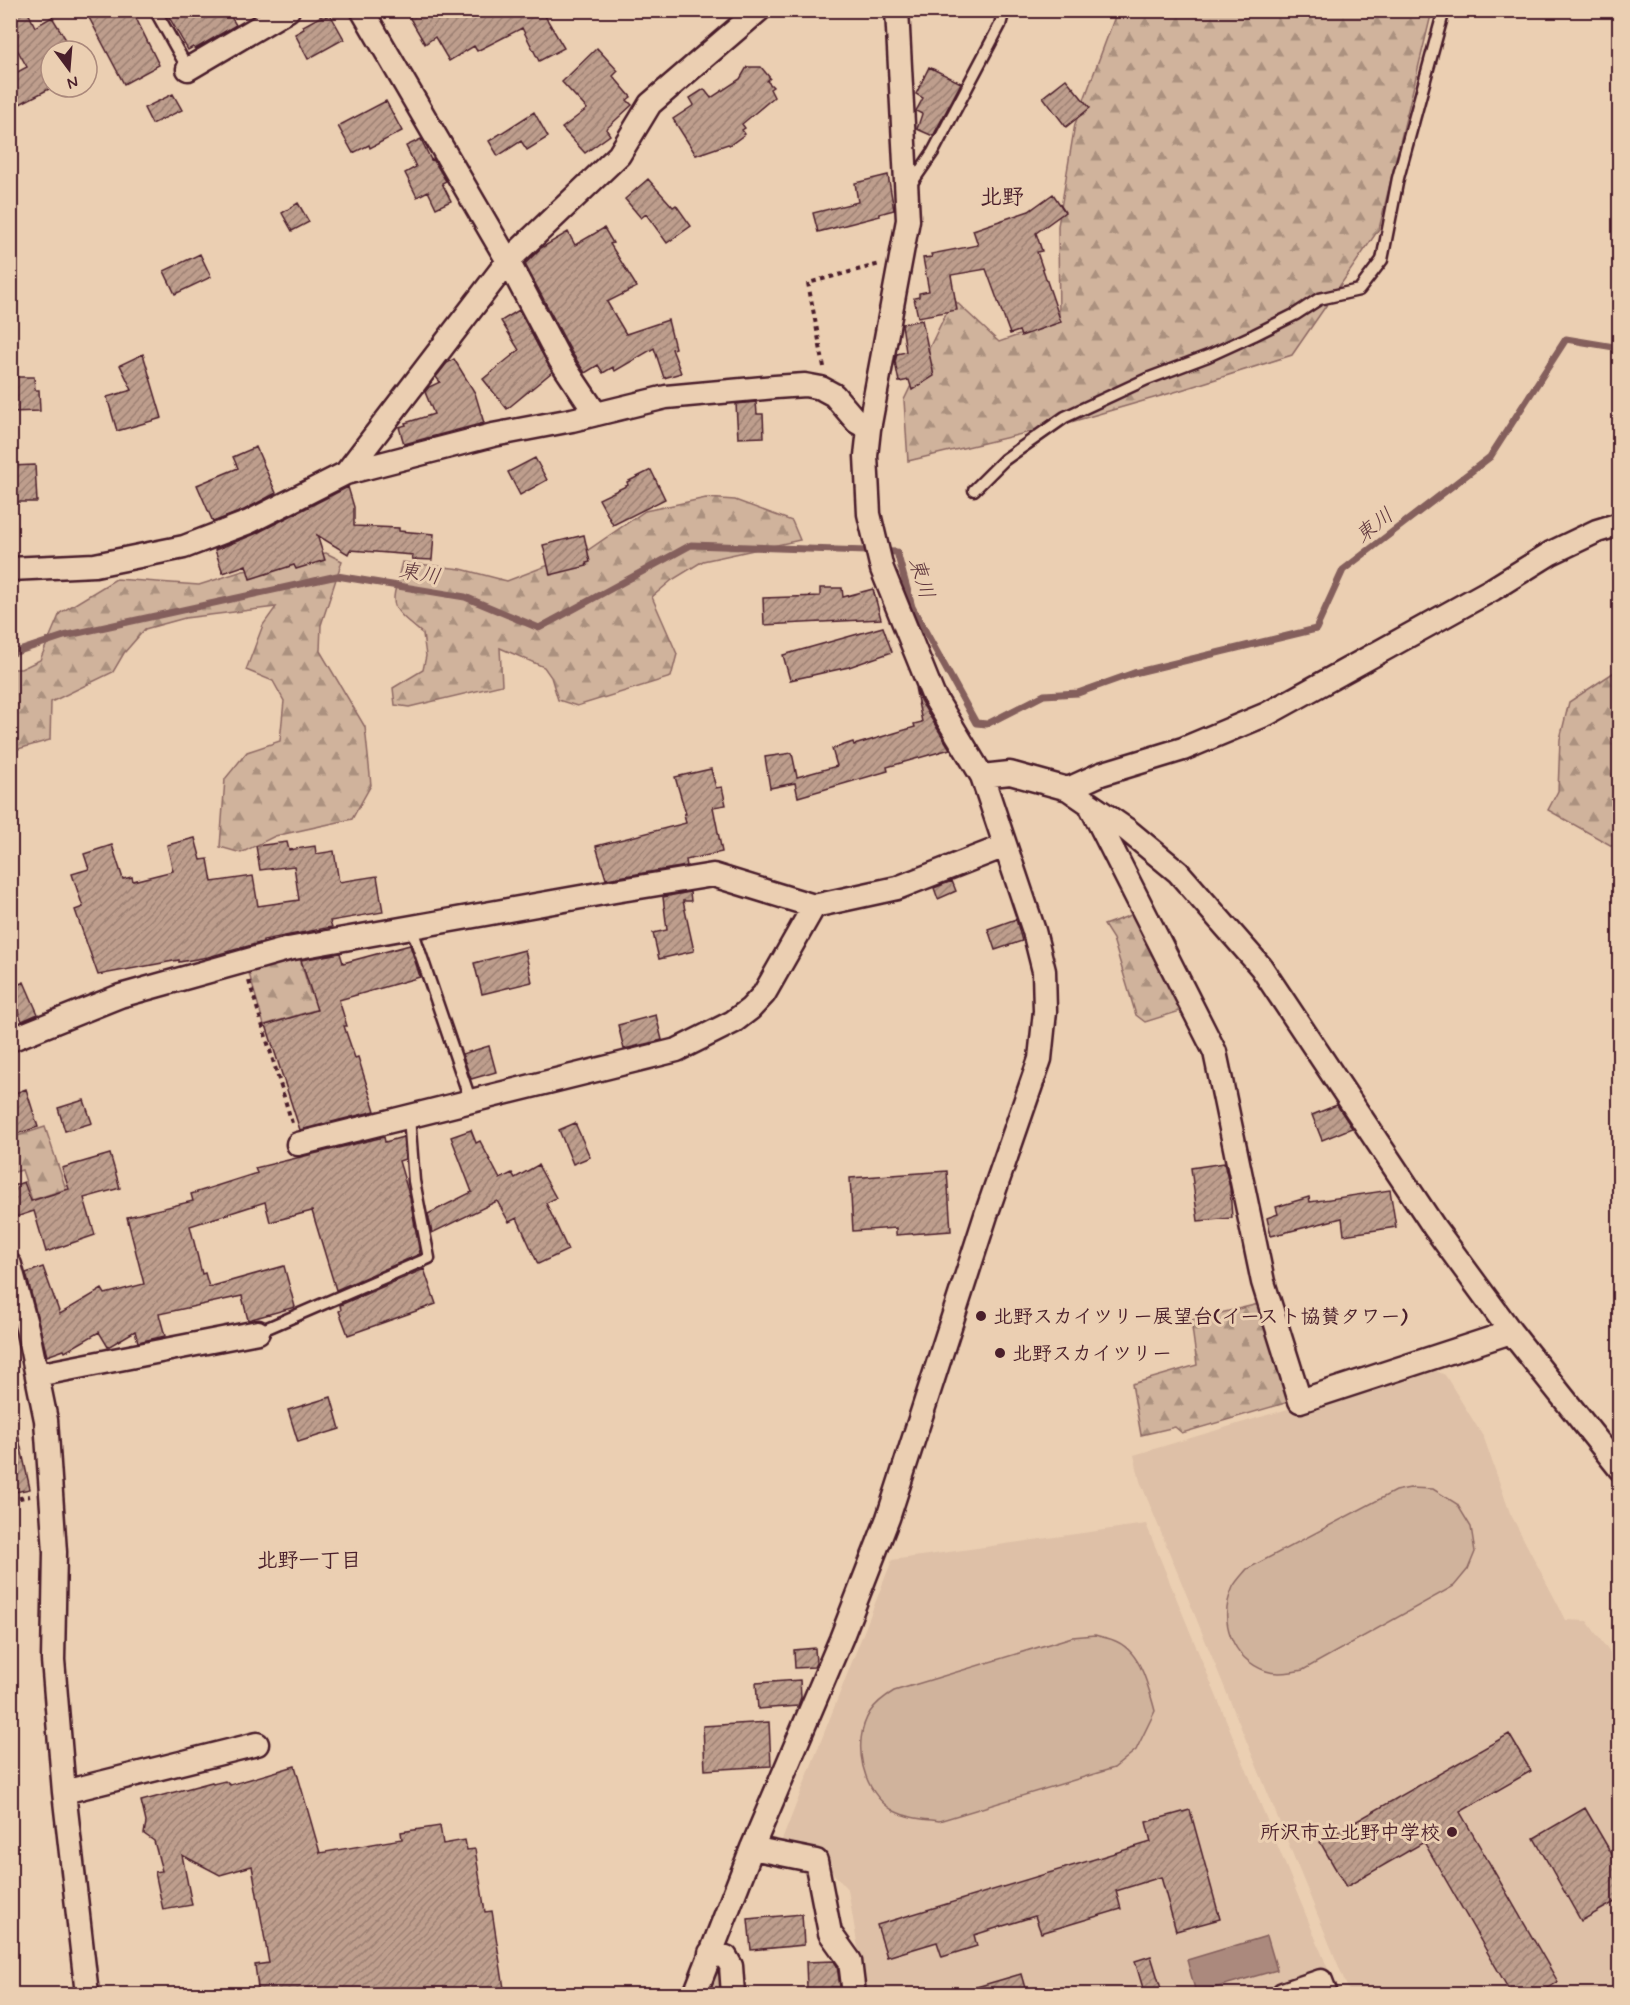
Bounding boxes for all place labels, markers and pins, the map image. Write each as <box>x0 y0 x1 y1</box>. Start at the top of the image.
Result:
place label: 北野スカイツリー展望台(イースト協賛タワー) <box>993 1304 1408 1331</box>
marker: 北野スカイツリー展望台(イースト協賛タワー) <box>974 1309 988 1323</box>
place label: 北野スカイツリー <box>1012 1341 1172 1368</box>
marker: 北野スカイツリー <box>993 1346 1007 1360</box>
place label: 所沢市立北野中学校 <box>1260 1820 1440 1847</box>
marker: 所沢市立北野中学校 <box>1445 1825 1459 1839</box>

